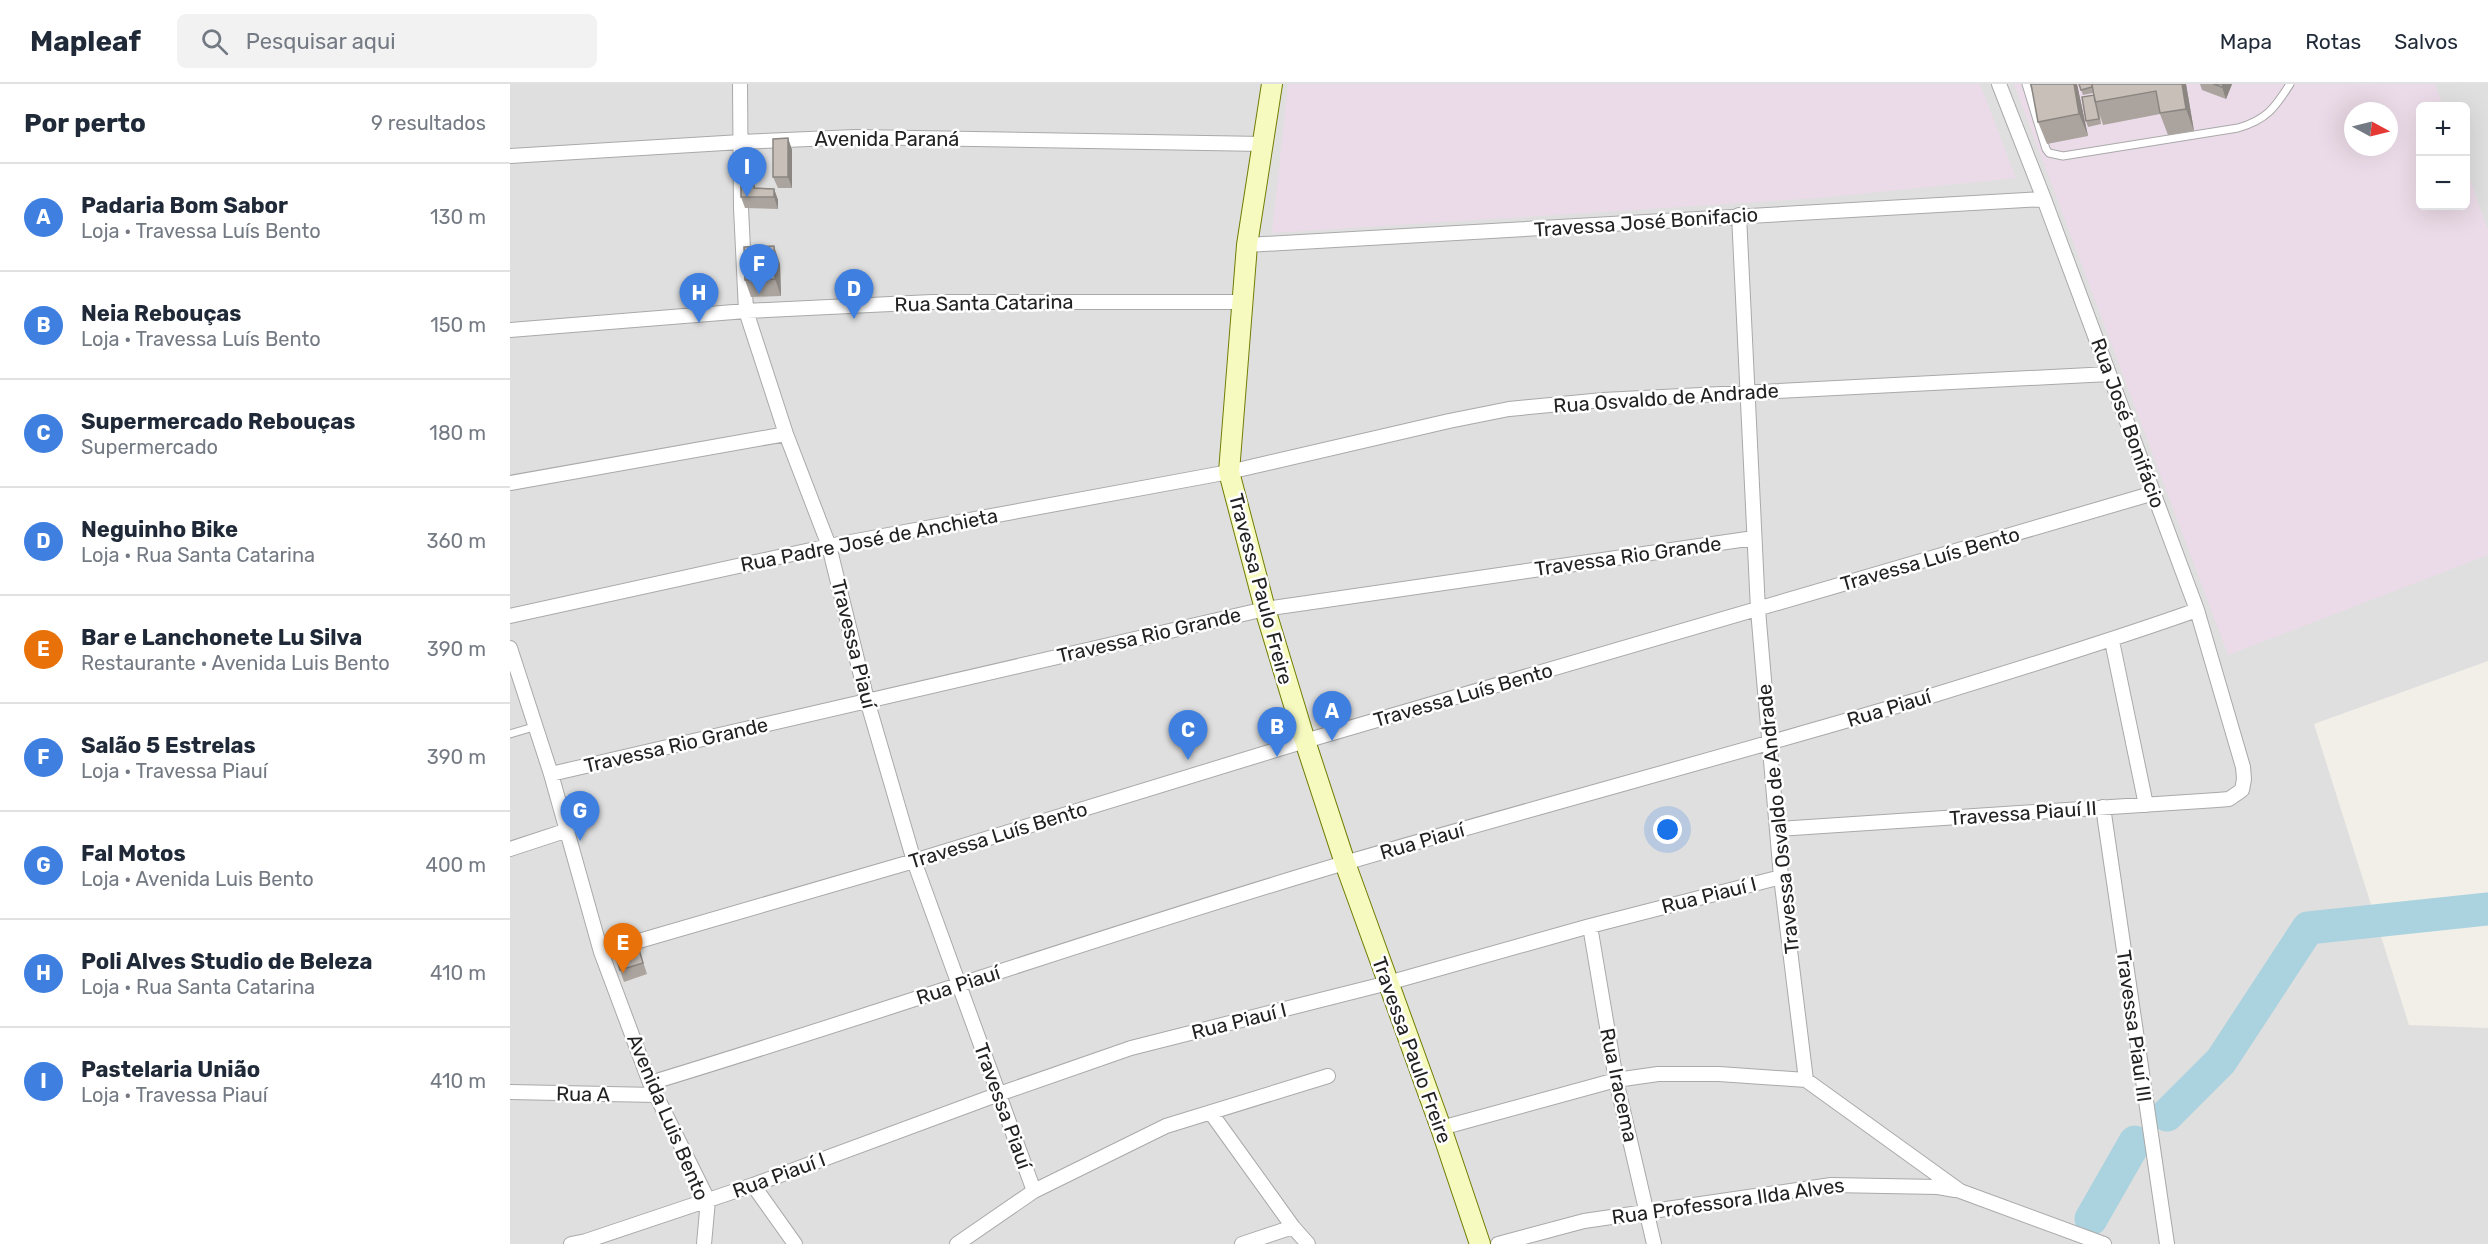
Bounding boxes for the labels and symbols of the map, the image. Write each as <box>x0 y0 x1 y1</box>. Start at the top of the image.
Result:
north arrow <box>2344 102 2398 156</box>
street label: Avenida Paraná <box>815 127 959 151</box>
pin: I <box>728 147 766 197</box>
street label: Travessa José Bonifacio <box>1533 202 1759 242</box>
pin: F <box>740 244 778 294</box>
pin: D <box>834 270 874 319</box>
pin: H <box>680 274 718 323</box>
street label: Rua Santa Catarina <box>894 289 1074 317</box>
street label: Rua José Bonifácio <box>2086 335 2170 511</box>
street label: Rua Osvaldo de Andrade <box>1553 378 1779 418</box>
street label: Travessa Paulo Freire <box>1224 491 1298 687</box>
street label: Rua Padre José de Anchieta <box>738 503 1000 577</box>
street label: Travessa Luís Bento <box>1838 522 2022 596</box>
street label: Travessa Rio Grande <box>1533 531 1723 581</box>
street label: Travessa Piauí <box>826 577 882 712</box>
street label: Travessa Rio Grande <box>1055 602 1243 668</box>
street label: Travessa Luís Bento <box>1371 658 1555 732</box>
street label: Travessa Osvaldo de Andrade <box>1752 683 1804 955</box>
street label: Rua Piauí <box>1844 684 1935 732</box>
pin: A <box>1312 692 1352 741</box>
pin: B <box>1258 708 1296 757</box>
pin: C <box>1168 710 1208 760</box>
street label: Travessa Rio Grande <box>582 712 770 778</box>
pin: G <box>560 792 600 841</box>
street label: Travessa Luís Bento <box>906 796 1090 874</box>
street label: Travessa Piauí II <box>1948 796 2098 830</box>
your location <box>1653 815 1682 844</box>
street label: Rua Piauí <box>1377 817 1468 864</box>
street label: Rua Piauí I <box>1659 872 1759 918</box>
pin: E <box>604 924 642 973</box>
street label: Travessa Piauí III <box>2111 948 2157 1104</box>
street label: Travessa Paulo Freire <box>1367 953 1457 1147</box>
street label: Rua Piauí <box>913 960 1004 1010</box>
street label: Rua Piauí I <box>1189 998 1289 1044</box>
street label: Rua Iracema <box>1595 1026 1643 1144</box>
street label: Avenida Luis Bento <box>622 1030 714 1204</box>
street label: Travessa Piauí <box>969 1040 1037 1173</box>
street label: Rua A <box>556 1082 610 1106</box>
street label: Rua Piauí I <box>729 1147 829 1203</box>
street label: Rua Professora Ilda Alves <box>1610 1173 1846 1229</box>

